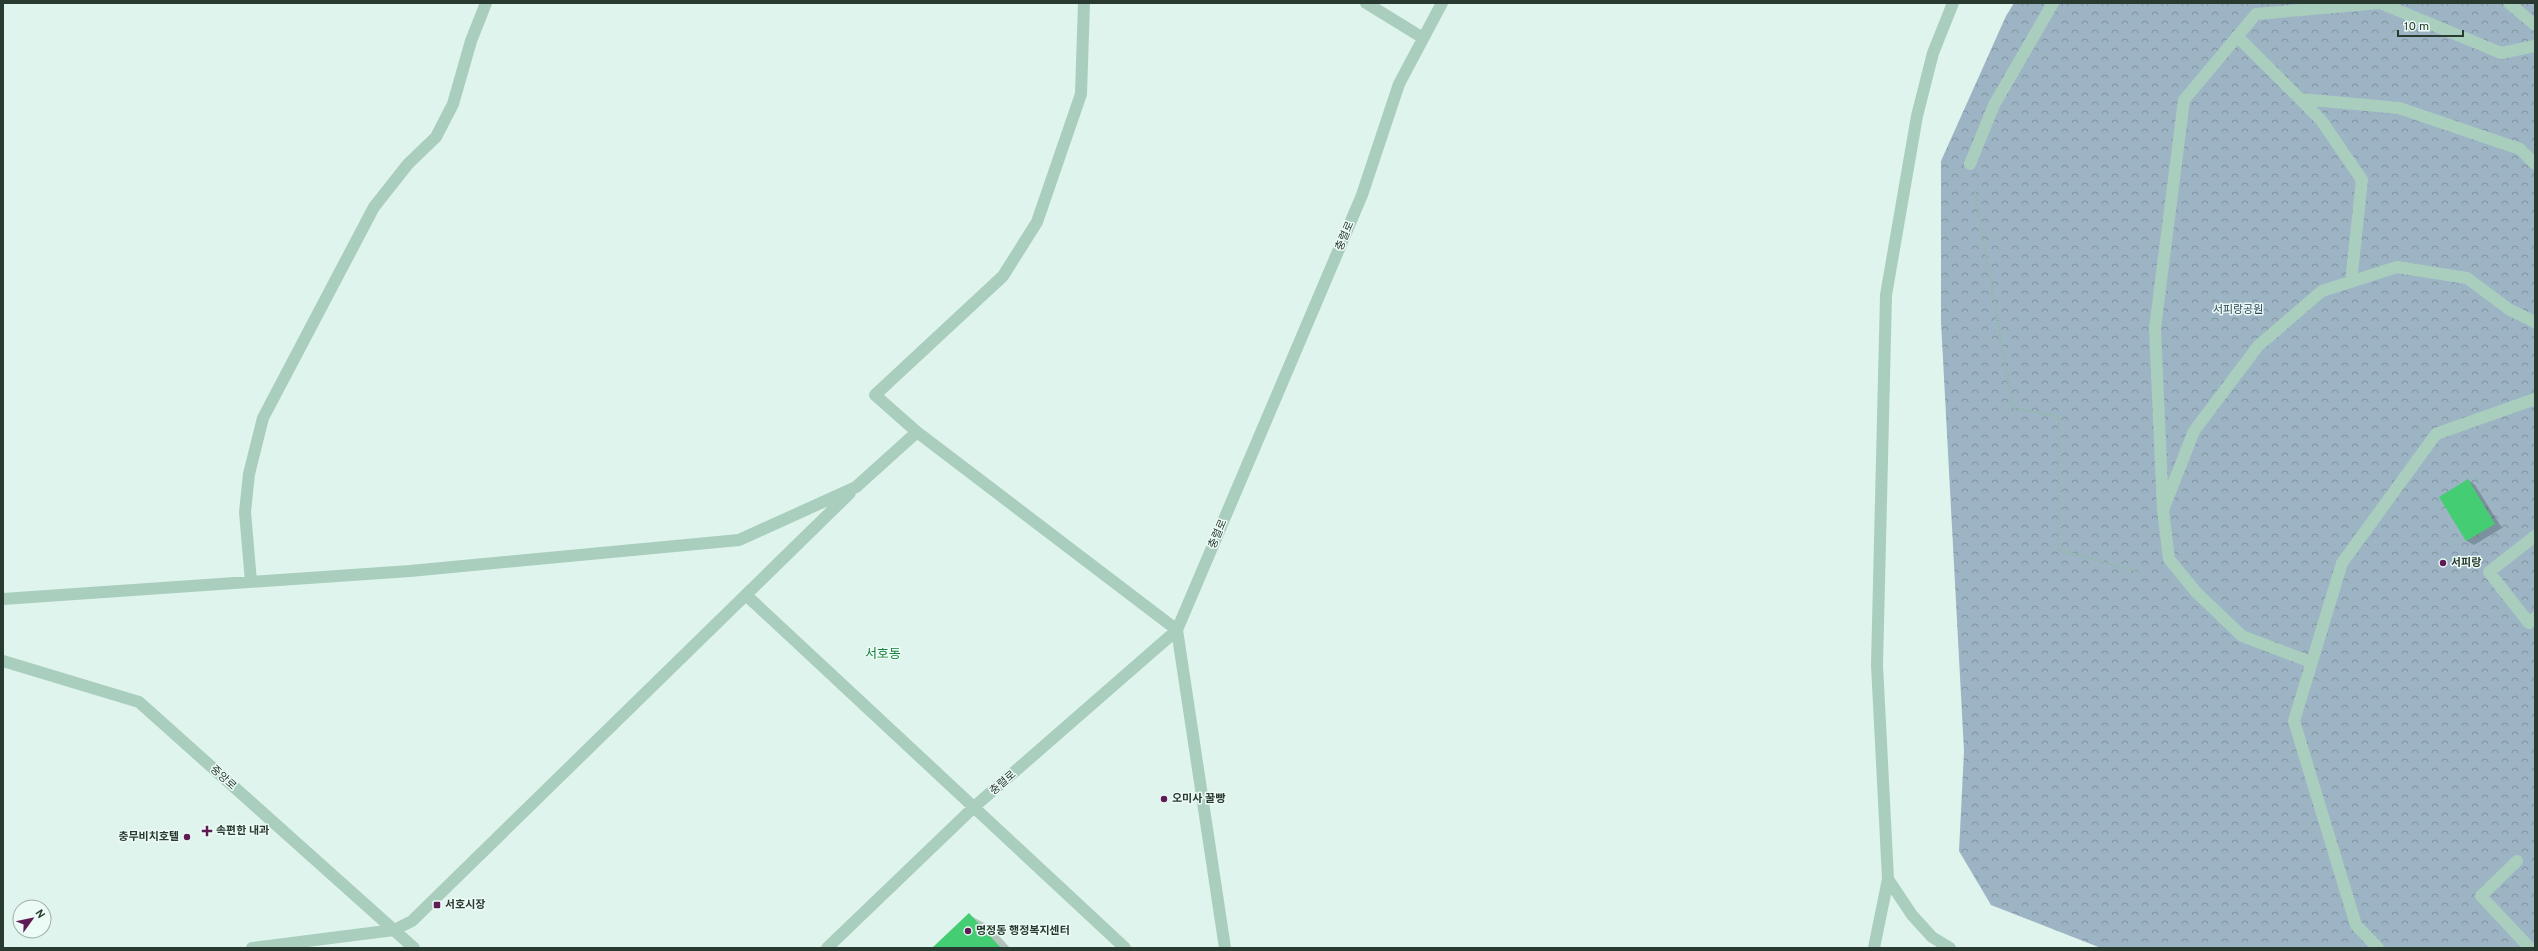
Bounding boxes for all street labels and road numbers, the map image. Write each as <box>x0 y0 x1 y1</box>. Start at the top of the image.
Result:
street label: 충렬로 <box>1333 219 1357 253</box>
street label: 충렬로 <box>1206 517 1230 551</box>
street label: 중앙로 <box>207 763 239 793</box>
street label: 충렬로 <box>987 768 1019 798</box>

